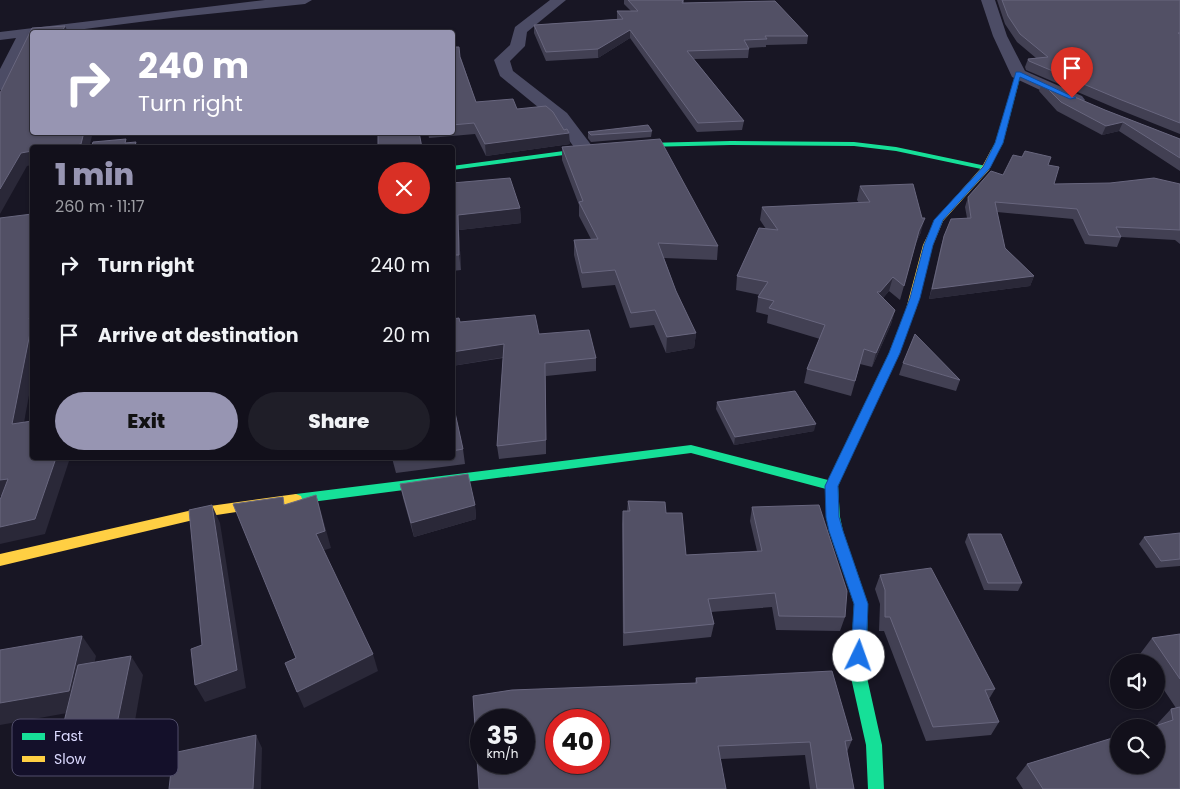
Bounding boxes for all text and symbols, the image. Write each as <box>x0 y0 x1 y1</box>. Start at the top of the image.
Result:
text: 240 m <box>138 41 249 90</box>
pin <box>1051 47 1093 98</box>
icon: right <box>55 50 120 115</box>
icon: arrive <box>1058 54 1086 82</box>
text: Turn right <box>138 88 243 119</box>
text: 1 min <box>55 153 134 196</box>
button: close <box>378 162 430 214</box>
text: 260 m · 11:17 <box>55 195 145 218</box>
icon: right <box>55 251 83 279</box>
text: Turn right <box>98 252 194 279</box>
text: 240 m <box>371 252 430 279</box>
icon: arrive <box>55 321 83 349</box>
text: Arrive at destination <box>98 322 299 349</box>
text: 20 m <box>382 322 430 349</box>
button: Exit <box>55 392 238 450</box>
button: Share <box>248 392 430 450</box>
position arrow <box>832 629 884 681</box>
map controls <box>1110 654 1165 774</box>
button: sound <box>1110 654 1165 709</box>
speed limit sign: 40 <box>545 709 610 774</box>
text: 35 <box>487 718 518 753</box>
legend <box>12 719 178 776</box>
button: search <box>1110 719 1165 774</box>
text: Fast <box>54 726 83 746</box>
text: km/h <box>487 745 518 762</box>
text: Slow <box>54 749 87 769</box>

